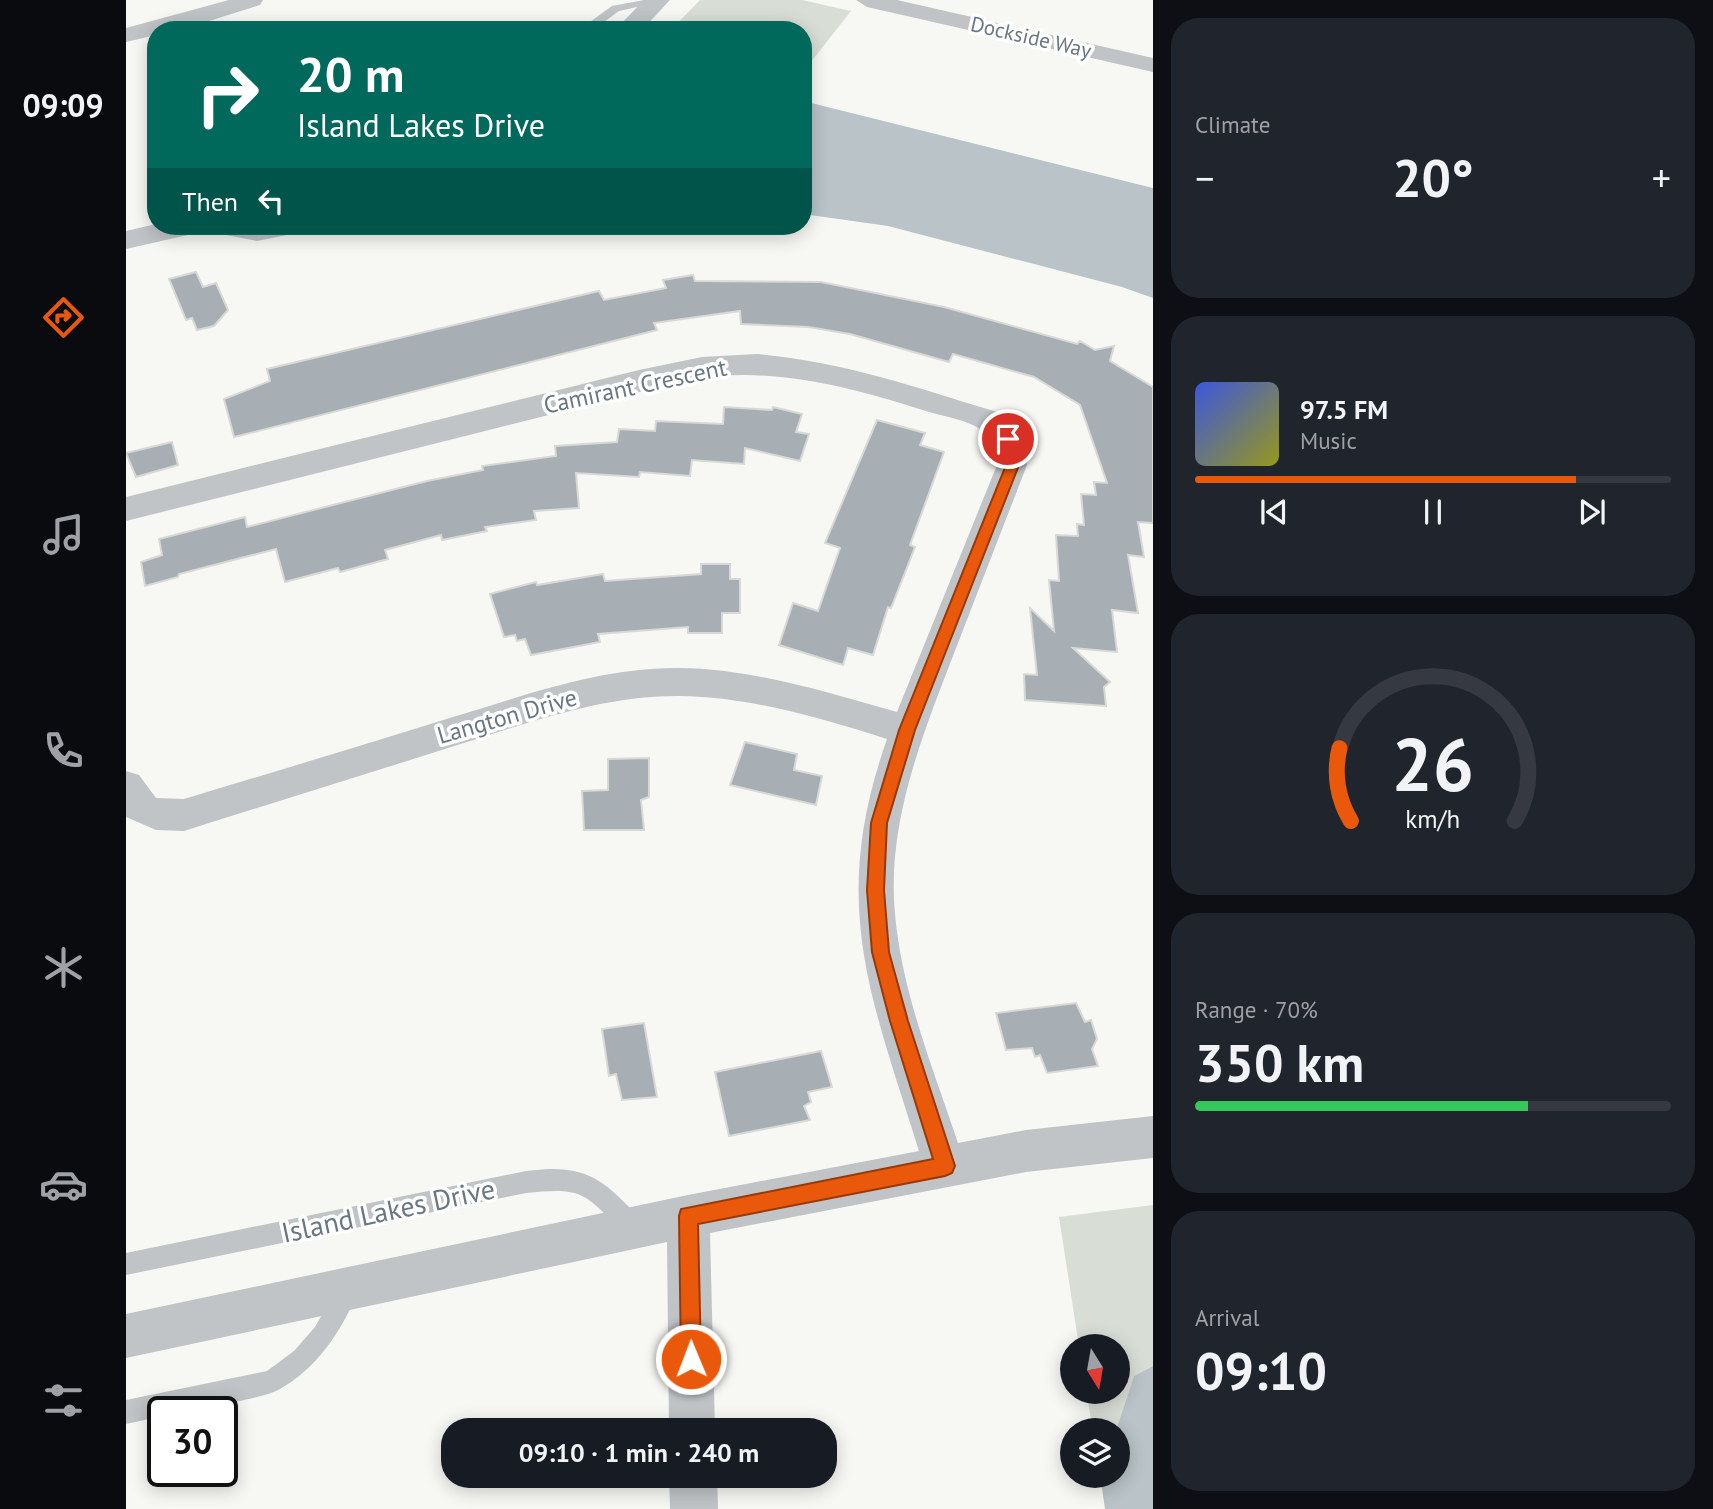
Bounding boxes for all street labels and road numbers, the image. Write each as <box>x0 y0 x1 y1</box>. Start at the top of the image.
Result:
street label: Dockside Way <box>968 10 1094 64</box>
street label: Camirant Crescent <box>541 351 729 421</box>
street label: Langton Drive <box>434 681 580 751</box>
street label: Island Lakes Drive <box>278 1169 498 1251</box>

